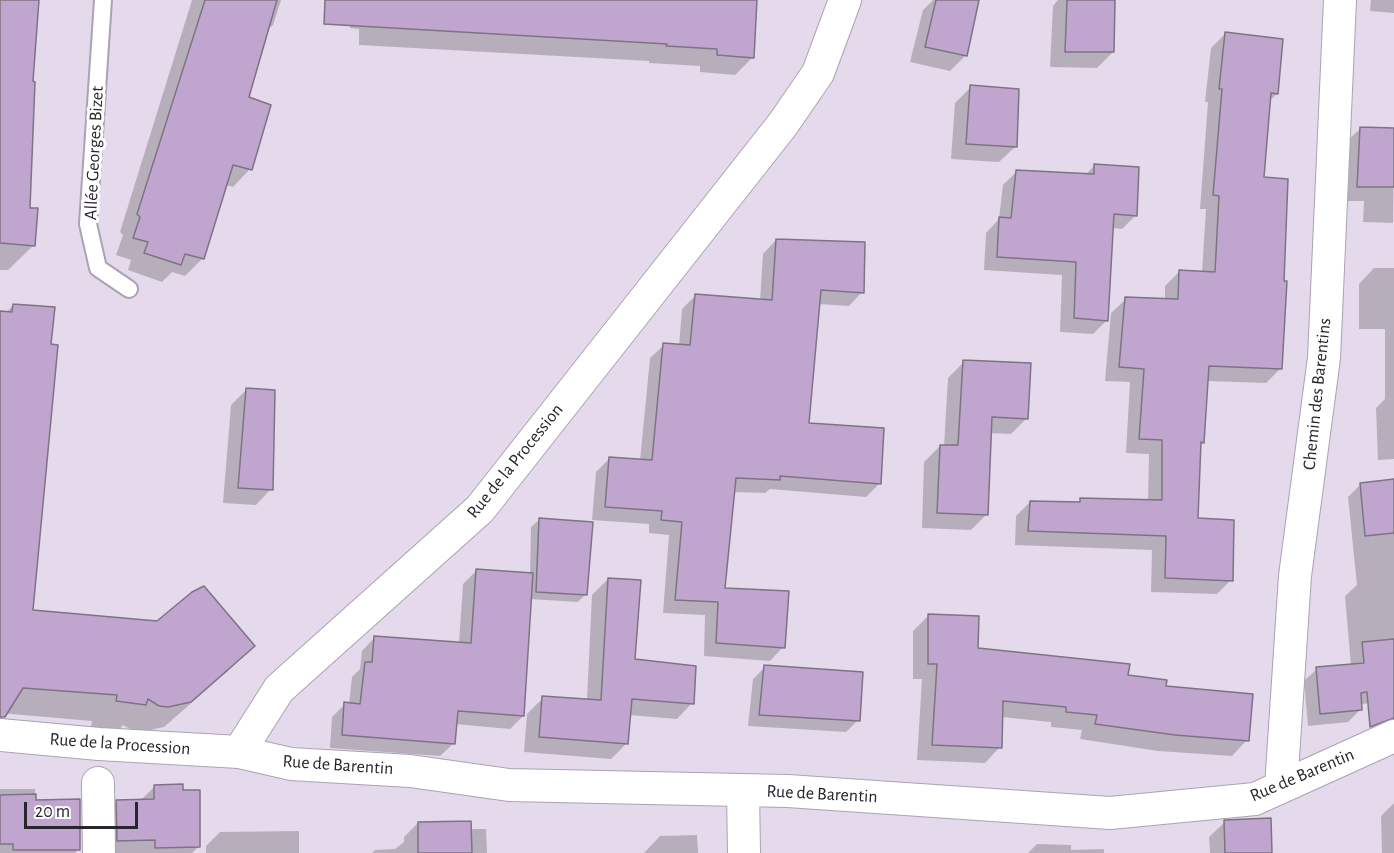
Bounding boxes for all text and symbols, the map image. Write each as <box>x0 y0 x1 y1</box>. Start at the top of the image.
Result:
street label: Allée Georges Bizet <box>80 86 108 220</box>
street label: Chemin des Barentins <box>1298 317 1336 471</box>
street label: Rue de la Procession <box>462 399 568 523</box>
street label: Rue de la Procession <box>49 728 191 760</box>
street label: Rue de Barentin <box>1247 743 1357 807</box>
street label: Rue de Barentin <box>282 750 394 780</box>
street label: Rue de Barentin <box>766 780 878 808</box>
scale bar <box>27 790 141 828</box>
text: 20 m <box>35 803 70 821</box>

